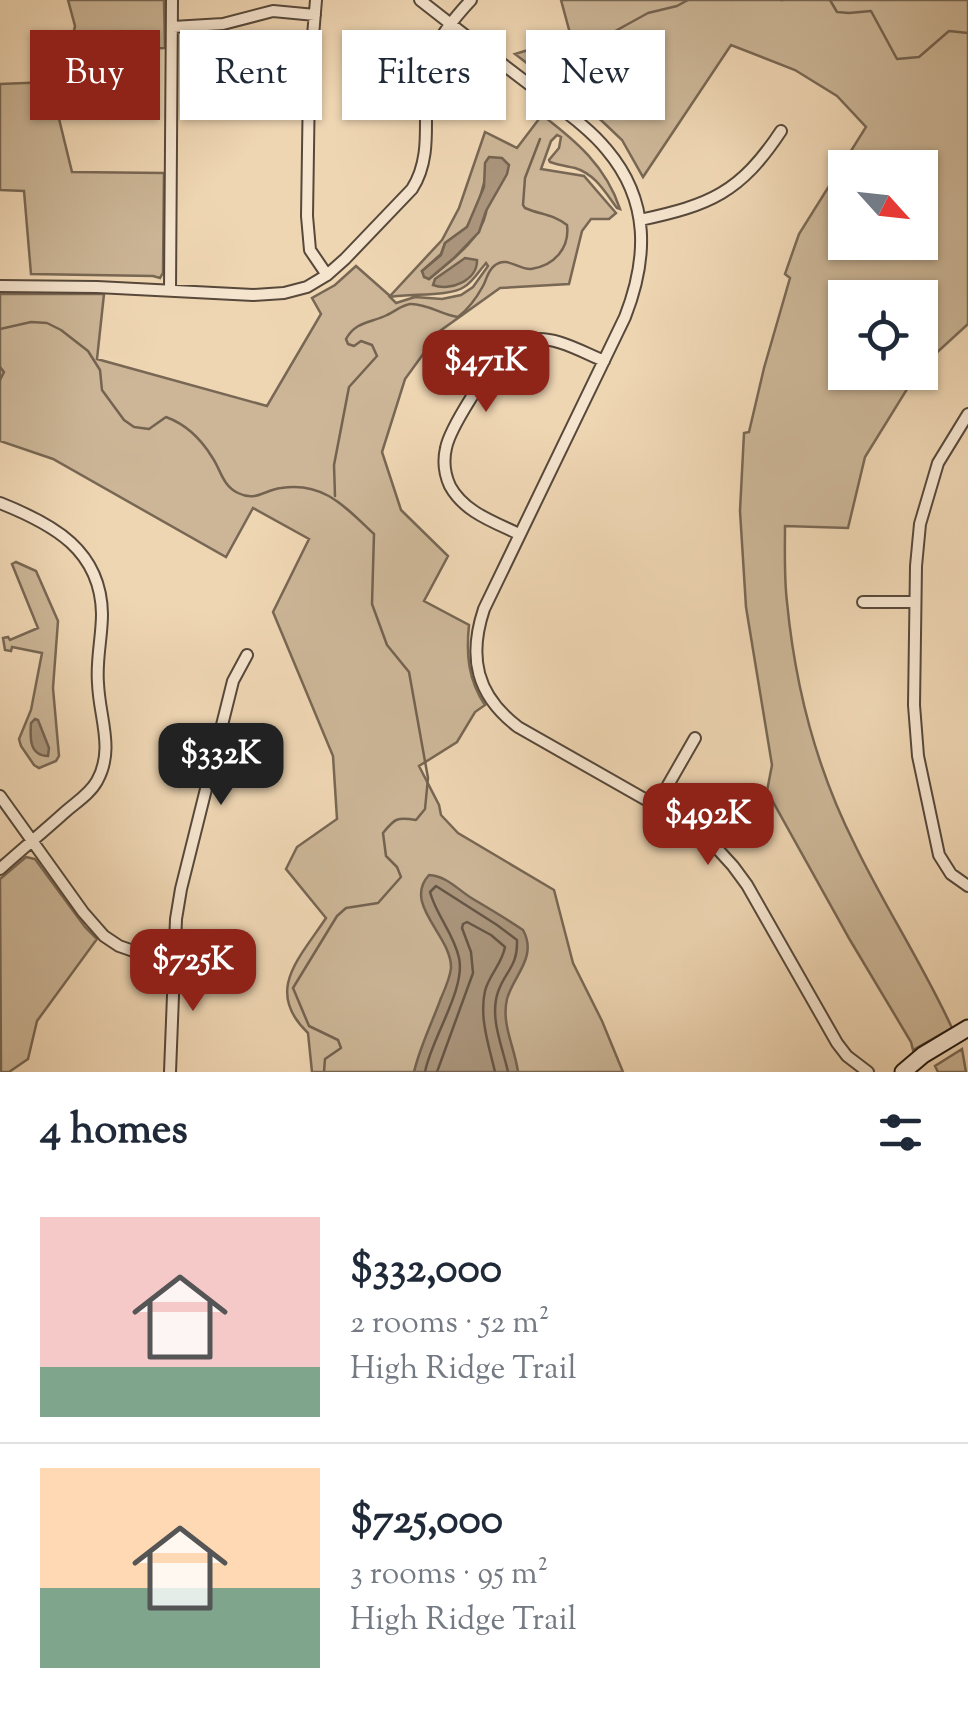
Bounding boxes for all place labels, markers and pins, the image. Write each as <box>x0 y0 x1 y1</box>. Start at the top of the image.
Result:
pin: $471K <box>416 330 556 415</box>
pin: $332K <box>151 723 291 808</box>
pin: $492K <box>638 783 778 868</box>
pin: $725K <box>123 929 263 1014</box>

